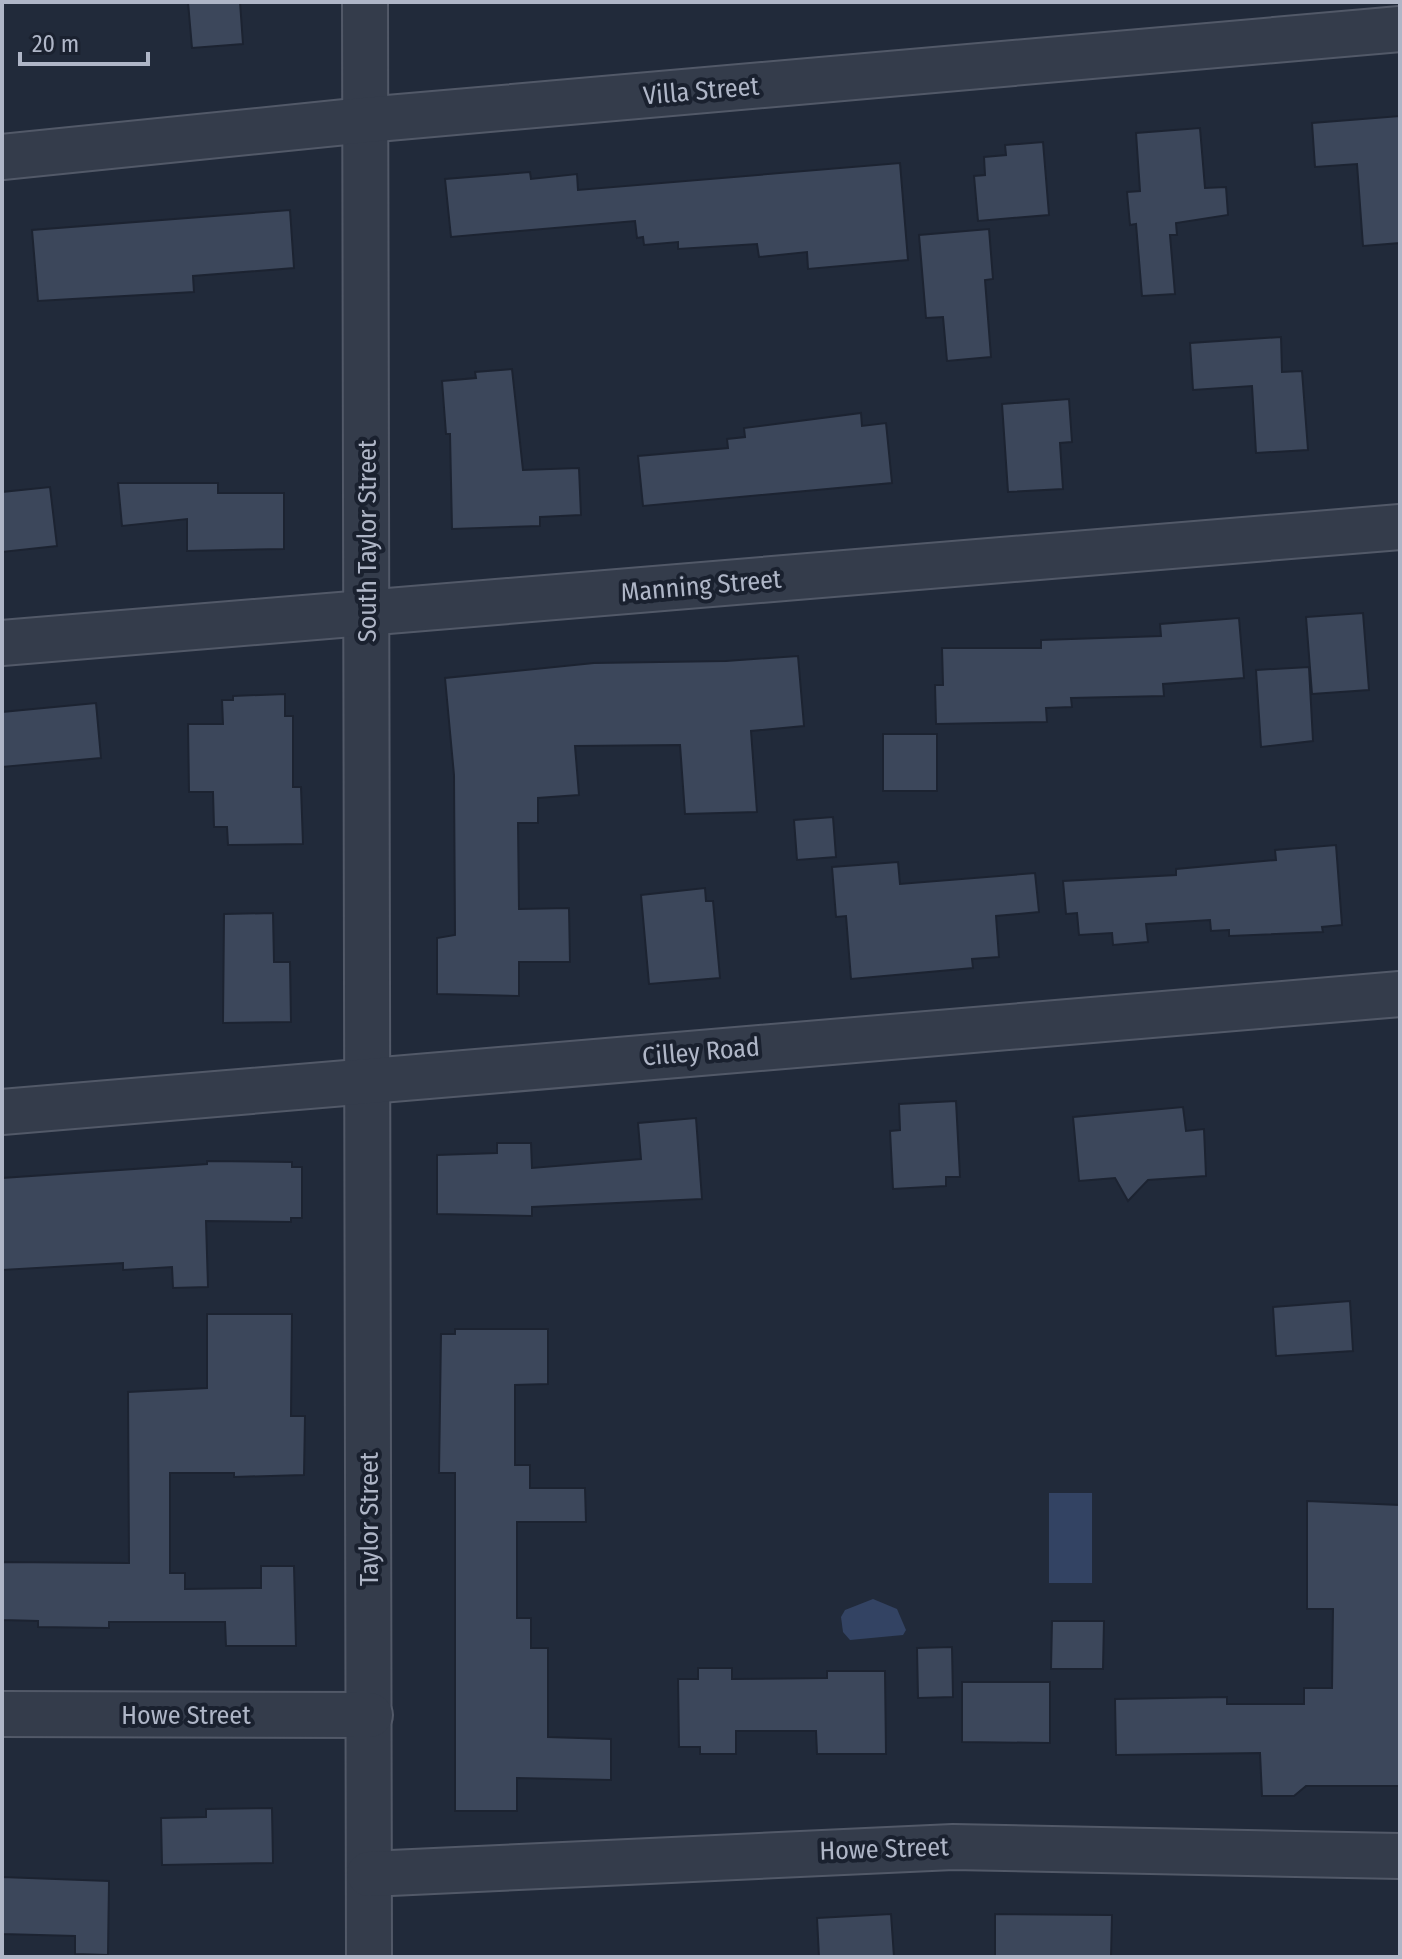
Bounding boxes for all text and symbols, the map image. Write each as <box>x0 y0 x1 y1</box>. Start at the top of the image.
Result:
scale bar <box>20 16 148 66</box>
text: 20 m <box>32 30 79 58</box>
street label: Villa Street <box>642 70 761 112</box>
street label: South Taylor Street <box>352 439 383 642</box>
street label: Manning Street <box>619 563 783 608</box>
street label: Cilley Road <box>641 1031 761 1073</box>
street label: Taylor Street <box>354 1451 385 1586</box>
street label: Howe Street <box>121 1700 251 1731</box>
street label: Howe Street <box>819 1831 950 1867</box>

